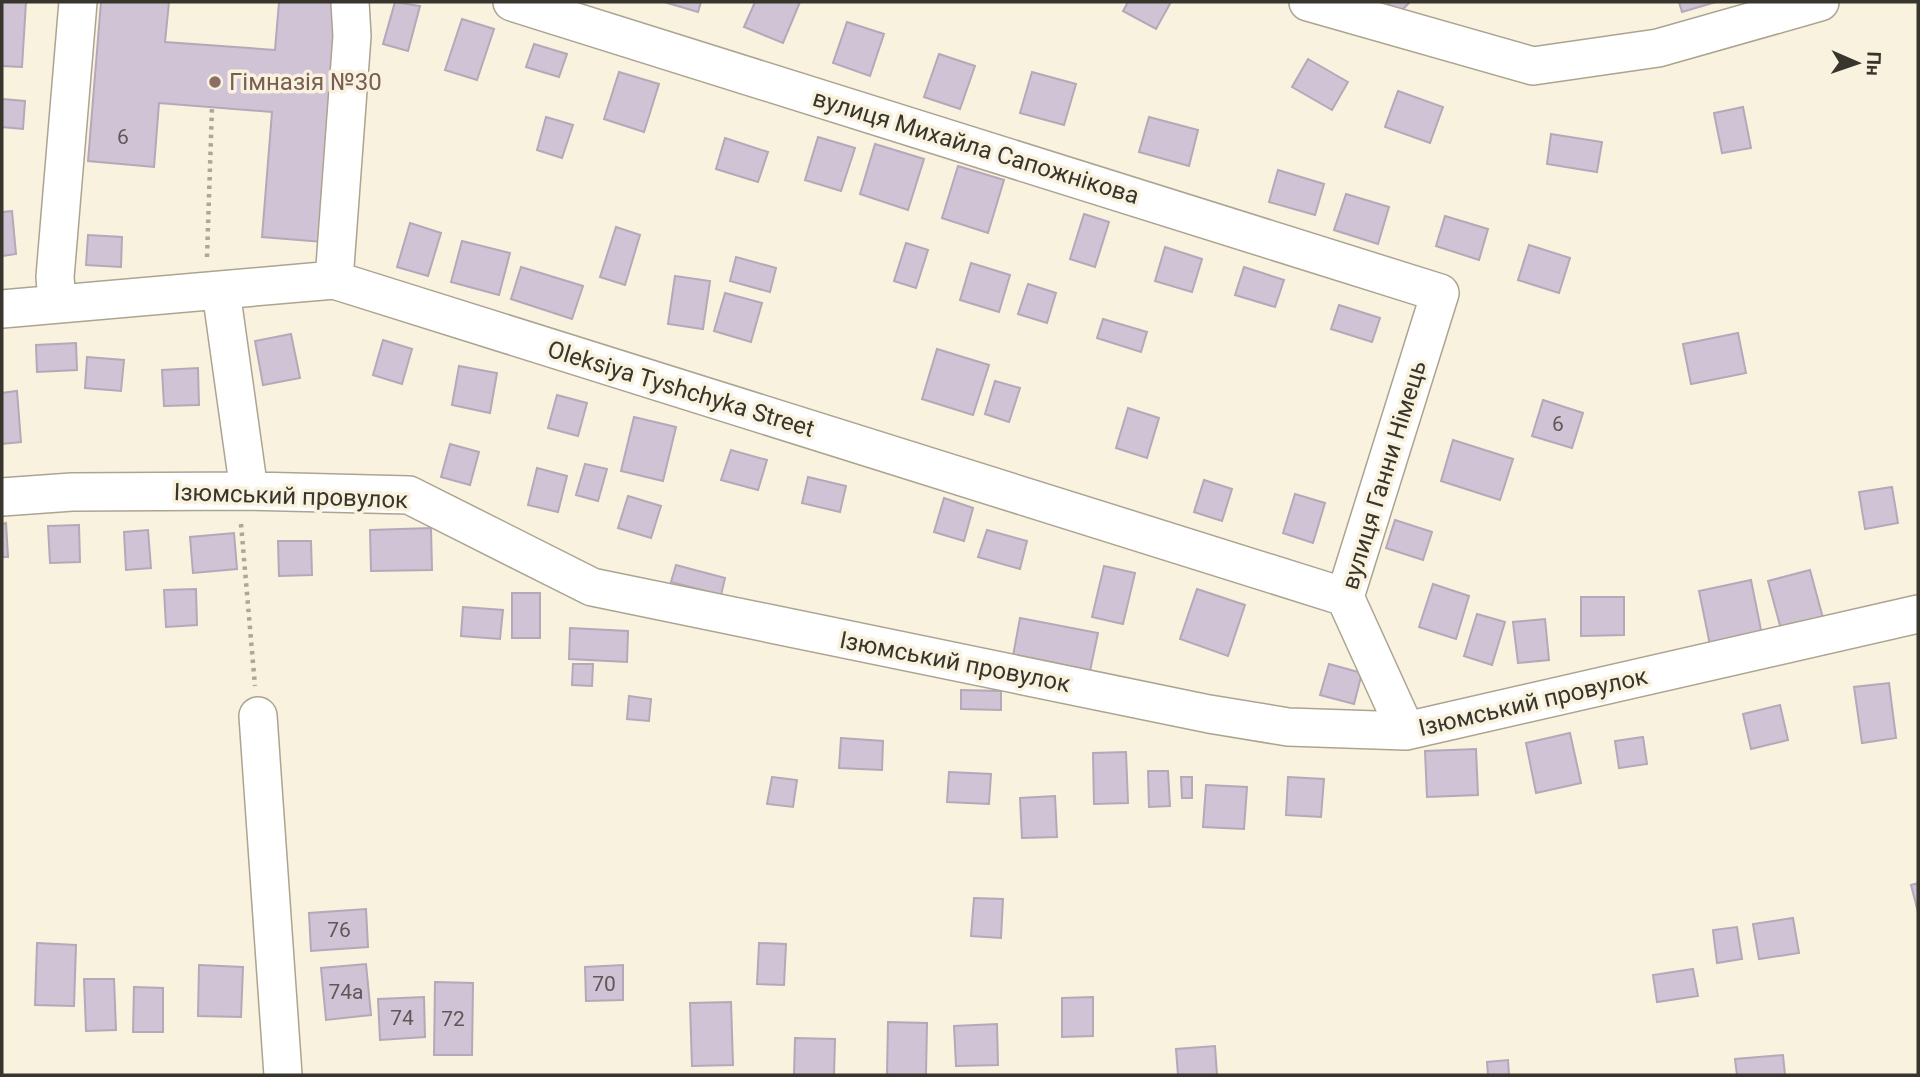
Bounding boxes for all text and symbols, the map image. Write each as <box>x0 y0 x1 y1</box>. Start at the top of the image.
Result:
north arrow <box>1822 28 1892 98</box>
text: Пн <box>1862 51 1885 76</box>
place label: Гімназія №30 <box>229 68 382 96</box>
marker: Гімназія №30 <box>207 74 223 90</box>
street label: вулиця Михайла Сапожнікова <box>810 84 1142 210</box>
house number: 6 <box>117 125 129 149</box>
street label: Oleksiya Tyshchyka Street <box>544 335 818 443</box>
street label: вулиця Ганни Німець <box>1336 357 1432 593</box>
house number: 6 <box>1552 412 1564 436</box>
street label: Ізюмський провулок <box>173 478 409 514</box>
street label: Ізюмський провулок <box>837 626 1073 698</box>
street label: Ізюмський провулок <box>1416 662 1650 742</box>
house number: 76 <box>327 918 351 942</box>
house number: 70 <box>592 972 616 996</box>
house number: 74а <box>328 980 364 1004</box>
house number: 74 <box>390 1006 414 1030</box>
house number: 72 <box>441 1007 465 1031</box>

